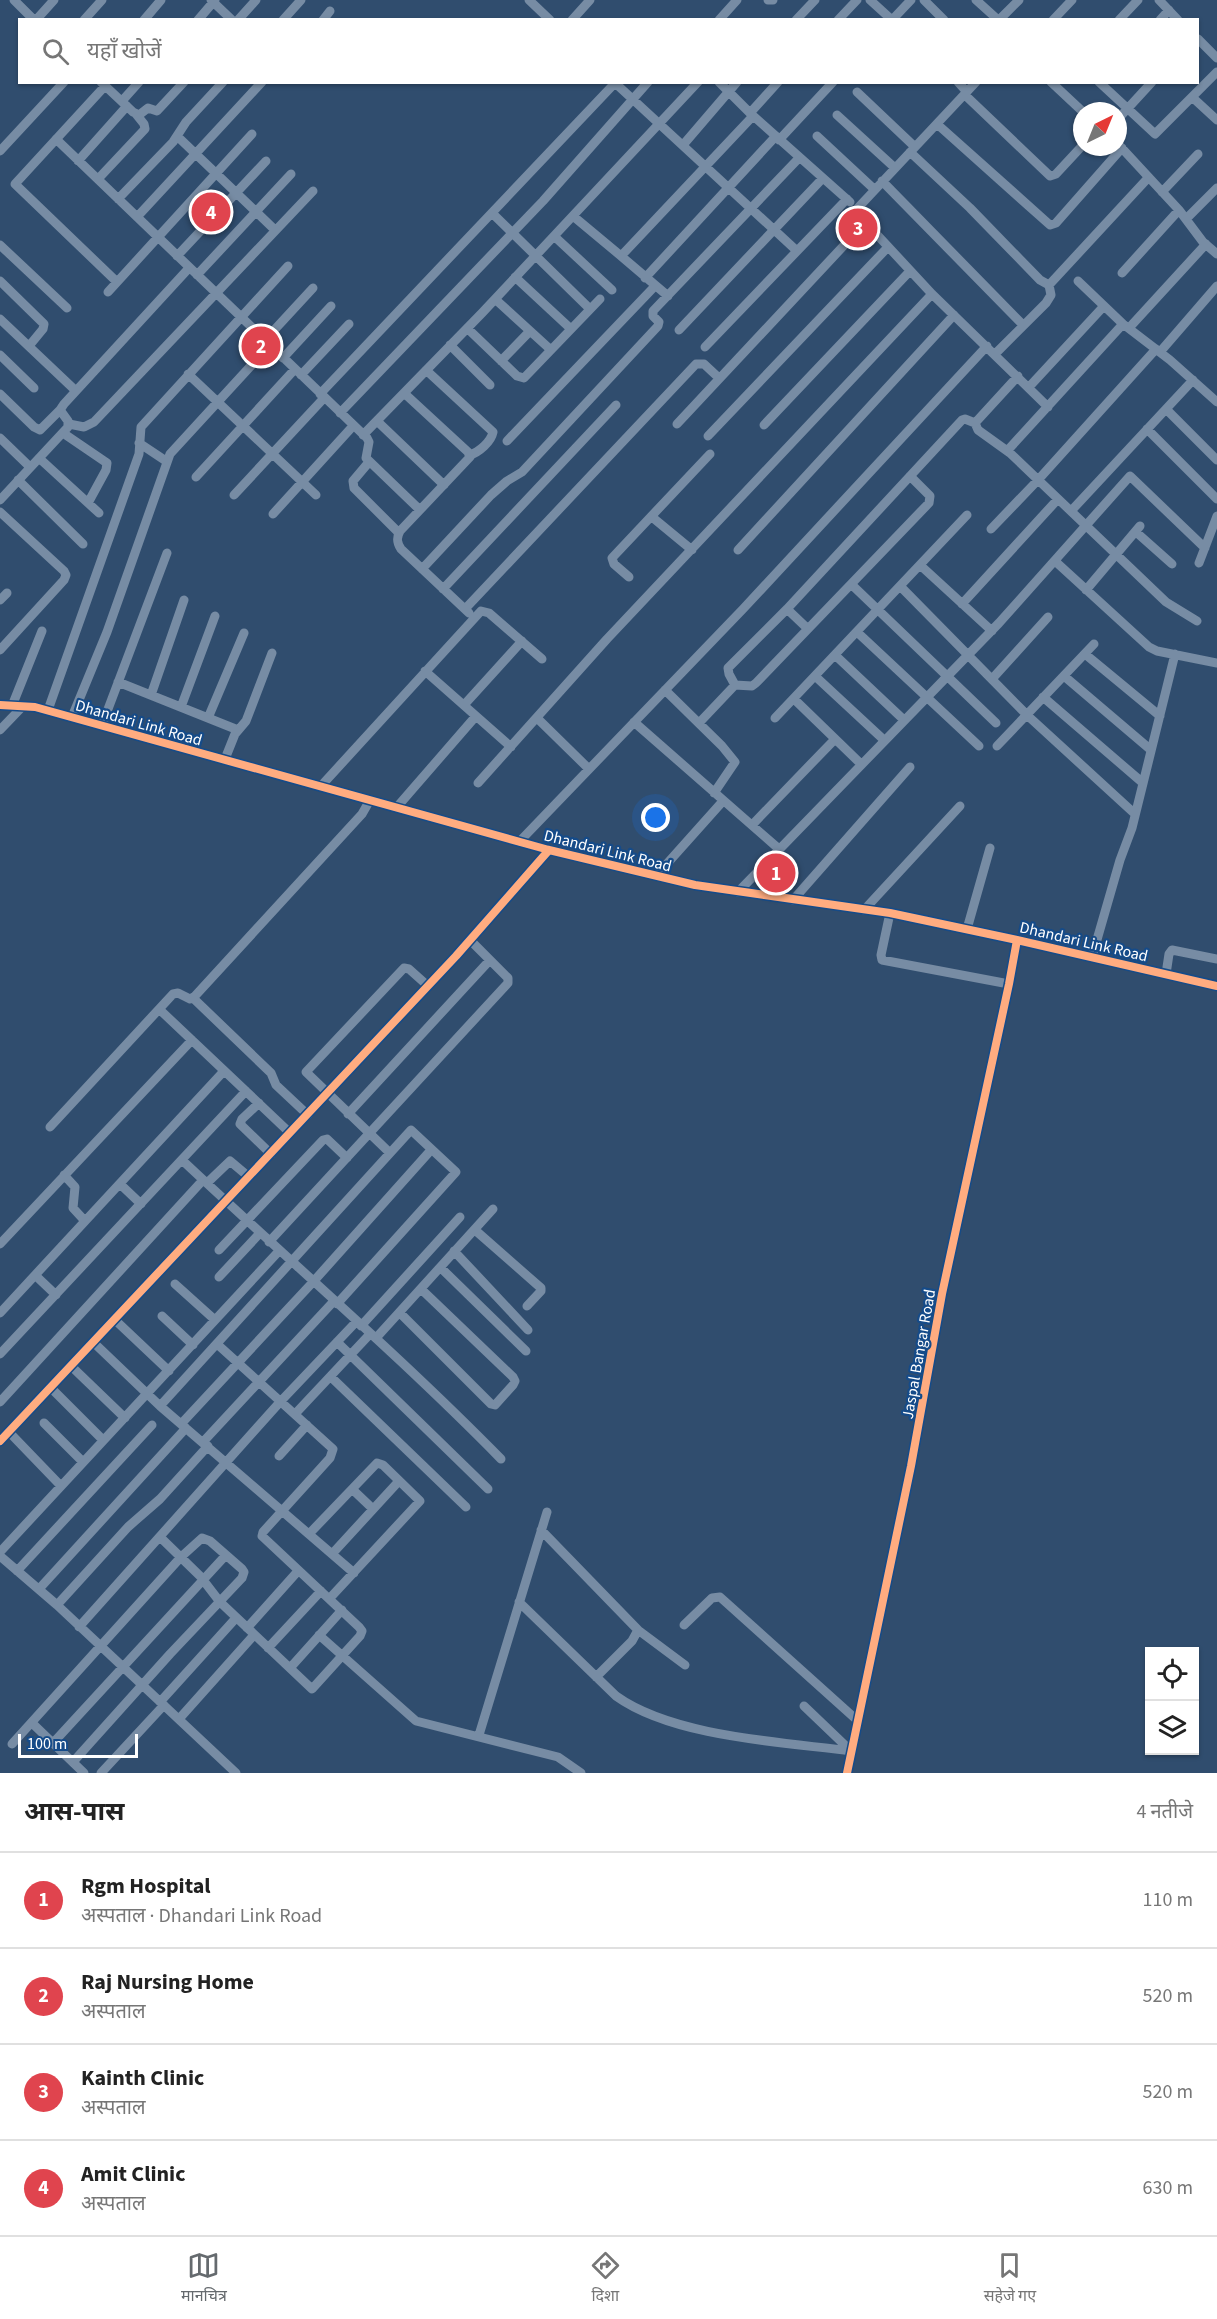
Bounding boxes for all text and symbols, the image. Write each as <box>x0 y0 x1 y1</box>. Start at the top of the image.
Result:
search box <box>18 18 1199 84</box>
icon: search <box>39 35 72 68</box>
text: यहाँ खोजें <box>87 35 162 67</box>
north arrow <box>1073 102 1127 156</box>
pin: 4 <box>192 190 230 234</box>
pin: 3 <box>838 206 878 250</box>
pin: 2 <box>242 324 280 368</box>
street label: Dhandari Link Road <box>73 694 205 752</box>
your location <box>641 803 670 832</box>
street label: Dhandari Link Road <box>542 824 674 877</box>
pin: 1 <box>756 850 796 896</box>
street label: Dhandari Link Road <box>1018 917 1150 967</box>
street label: Jaspal Bangar Road <box>897 1287 941 1421</box>
map controls <box>1145 1647 1199 1755</box>
button: locate <box>1145 1647 1199 1701</box>
button: layers <box>1145 1701 1199 1755</box>
scale bar <box>18 1731 138 1758</box>
text: 100 m <box>27 1733 67 1755</box>
text: आस-पास <box>24 1793 124 1830</box>
text: 4 नतीजे <box>1137 1798 1193 1826</box>
text: Rgm Hospital <box>81 1870 211 1902</box>
text: 1 <box>38 1886 49 1914</box>
text: 110 m <box>1143 1886 1193 1914</box>
text: अस्पताल · Dhandari Link Road <box>81 1902 322 1930</box>
text: Raj Nursing Home <box>81 1966 254 1998</box>
text: 2 <box>38 1982 49 2010</box>
text: 520 m <box>1143 1982 1193 2010</box>
text: अस्पताल <box>81 1998 146 2026</box>
text: Kainth Clinic <box>81 2062 204 2094</box>
text: 3 <box>38 2078 49 2106</box>
text: 520 m <box>1143 2078 1193 2106</box>
text: अस्पताल <box>81 2094 146 2122</box>
text: Amit Clinic <box>81 2158 185 2190</box>
text: 4 <box>38 2174 49 2202</box>
text: 630 m <box>1143 2174 1193 2202</box>
text: अस्पताल <box>81 2190 146 2218</box>
tab: मानचित्र <box>181 2249 227 2308</box>
tab: दिशा <box>589 2249 622 2308</box>
tab: सहेजे गए <box>984 2249 1036 2308</box>

